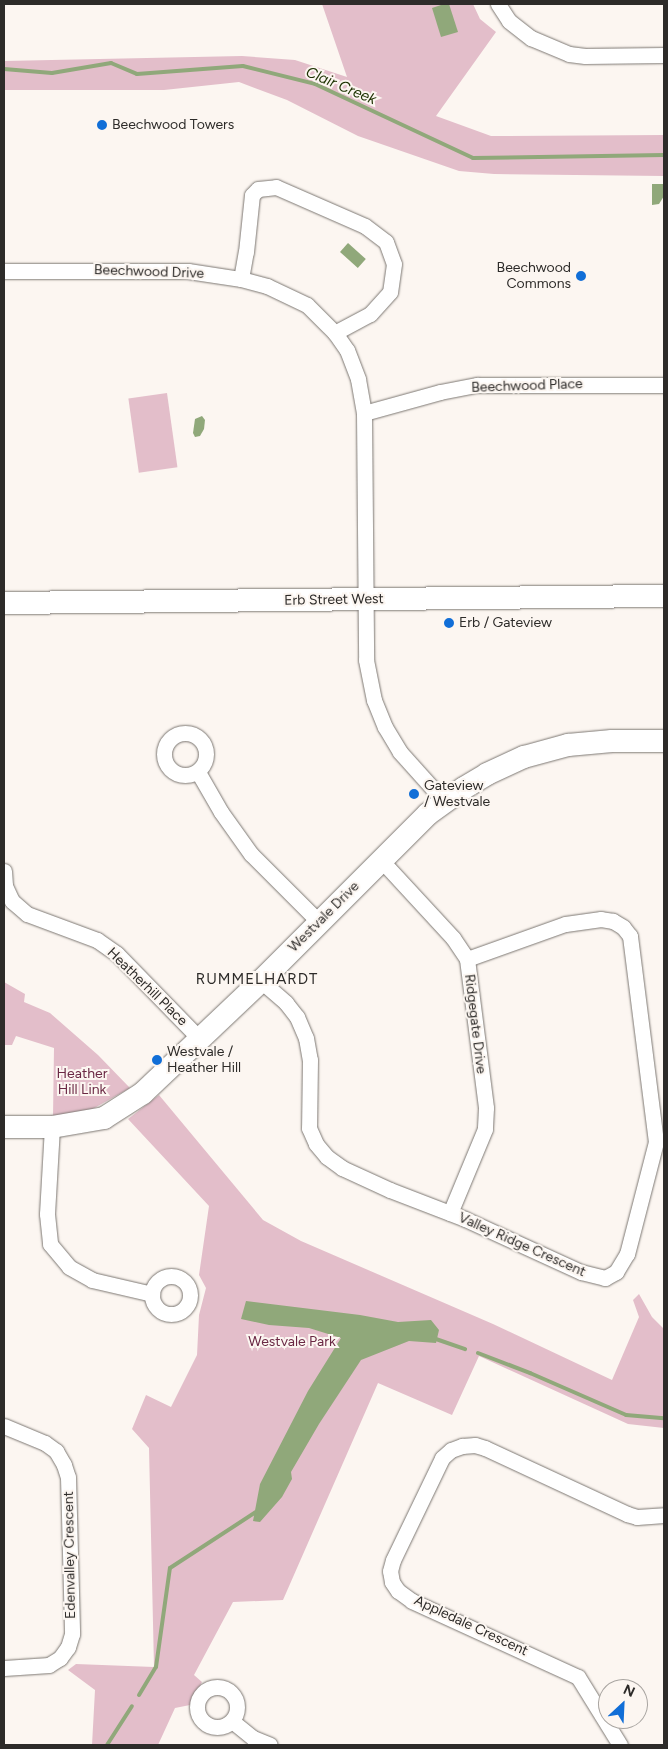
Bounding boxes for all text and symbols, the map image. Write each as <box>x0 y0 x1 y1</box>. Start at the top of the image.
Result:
water label: Clair Creek <box>303 63 379 109</box>
place label: Beechwood Towers <box>112 117 234 133</box>
marker: Beechwood Towers <box>96 119 108 131</box>
place label: Beechwood Commons <box>497 260 571 292</box>
street label: Beechwood Drive <box>94 262 204 282</box>
marker: Beechwood Commons <box>575 270 587 282</box>
street label: Beechwood Place <box>471 376 583 396</box>
street label: Erb Street West <box>284 591 384 609</box>
place label: Erb / Gateview <box>459 615 552 631</box>
marker: Erb / Gateview <box>443 617 455 629</box>
place label: Gateview / Westvale <box>424 778 490 810</box>
marker: Gateview / Westvale <box>408 788 420 800</box>
street label: Westvale Drive <box>285 878 363 956</box>
street label: Heatherhill Place <box>103 944 191 1030</box>
district label: RUMMELHARDT <box>194 971 320 989</box>
street label: Ridgegate Drive <box>461 973 489 1075</box>
place label: Westvale / Heather Hill <box>167 1044 241 1076</box>
marker: Westvale / Heather Hill <box>151 1054 163 1066</box>
park label: Heather Hill Link <box>57 1066 107 1098</box>
street label: Valley Ridge Crescent <box>456 1209 588 1281</box>
park label: Westvale Park <box>248 1334 336 1350</box>
street label: Edenvalley Crescent <box>60 1491 80 1619</box>
street label: Appledale Crescent <box>411 1592 531 1660</box>
north arrow <box>598 1679 648 1729</box>
text: N <box>621 1681 638 1701</box>

